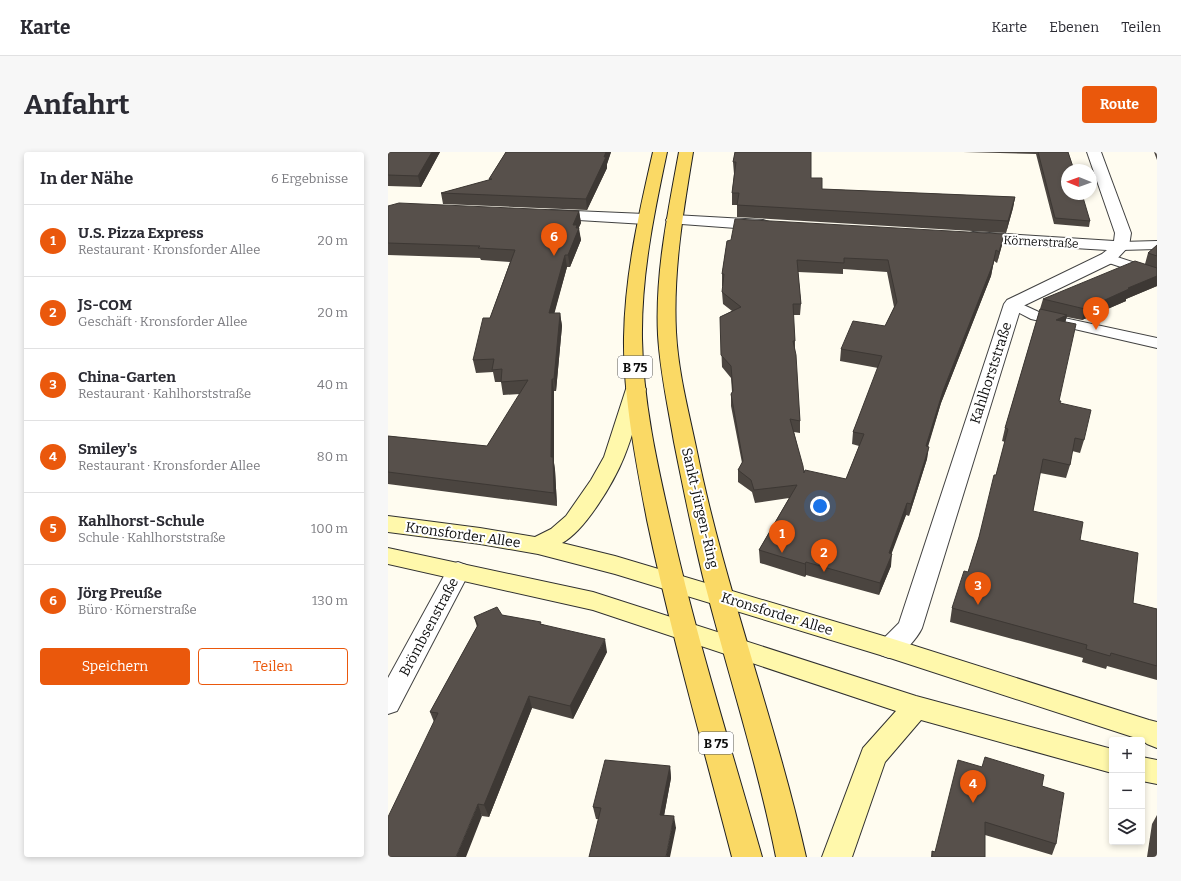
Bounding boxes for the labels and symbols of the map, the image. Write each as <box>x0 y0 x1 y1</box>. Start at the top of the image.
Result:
north arrow <box>1061 164 1097 200</box>
pin: 6 <box>541 223 567 256</box>
street label: Körnerstraße <box>1003 233 1079 251</box>
pin: 5 <box>1083 297 1109 330</box>
street label: Kahlhorststraße <box>967 320 1015 426</box>
road number: B 75 <box>618 356 652 378</box>
street label: Sankt-Jürgen-Ring <box>678 446 722 570</box>
your location <box>810 496 830 516</box>
street label: Kronsforder Allee <box>404 519 522 551</box>
pin: 1 <box>769 520 795 553</box>
pin: 2 <box>811 539 837 572</box>
pin: 3 <box>965 572 991 605</box>
street label: Brömbsenstraße <box>396 575 462 679</box>
street label: Kronsforder Allee <box>719 589 835 639</box>
road number: B 75 <box>699 732 733 754</box>
pin: 4 <box>960 770 986 803</box>

